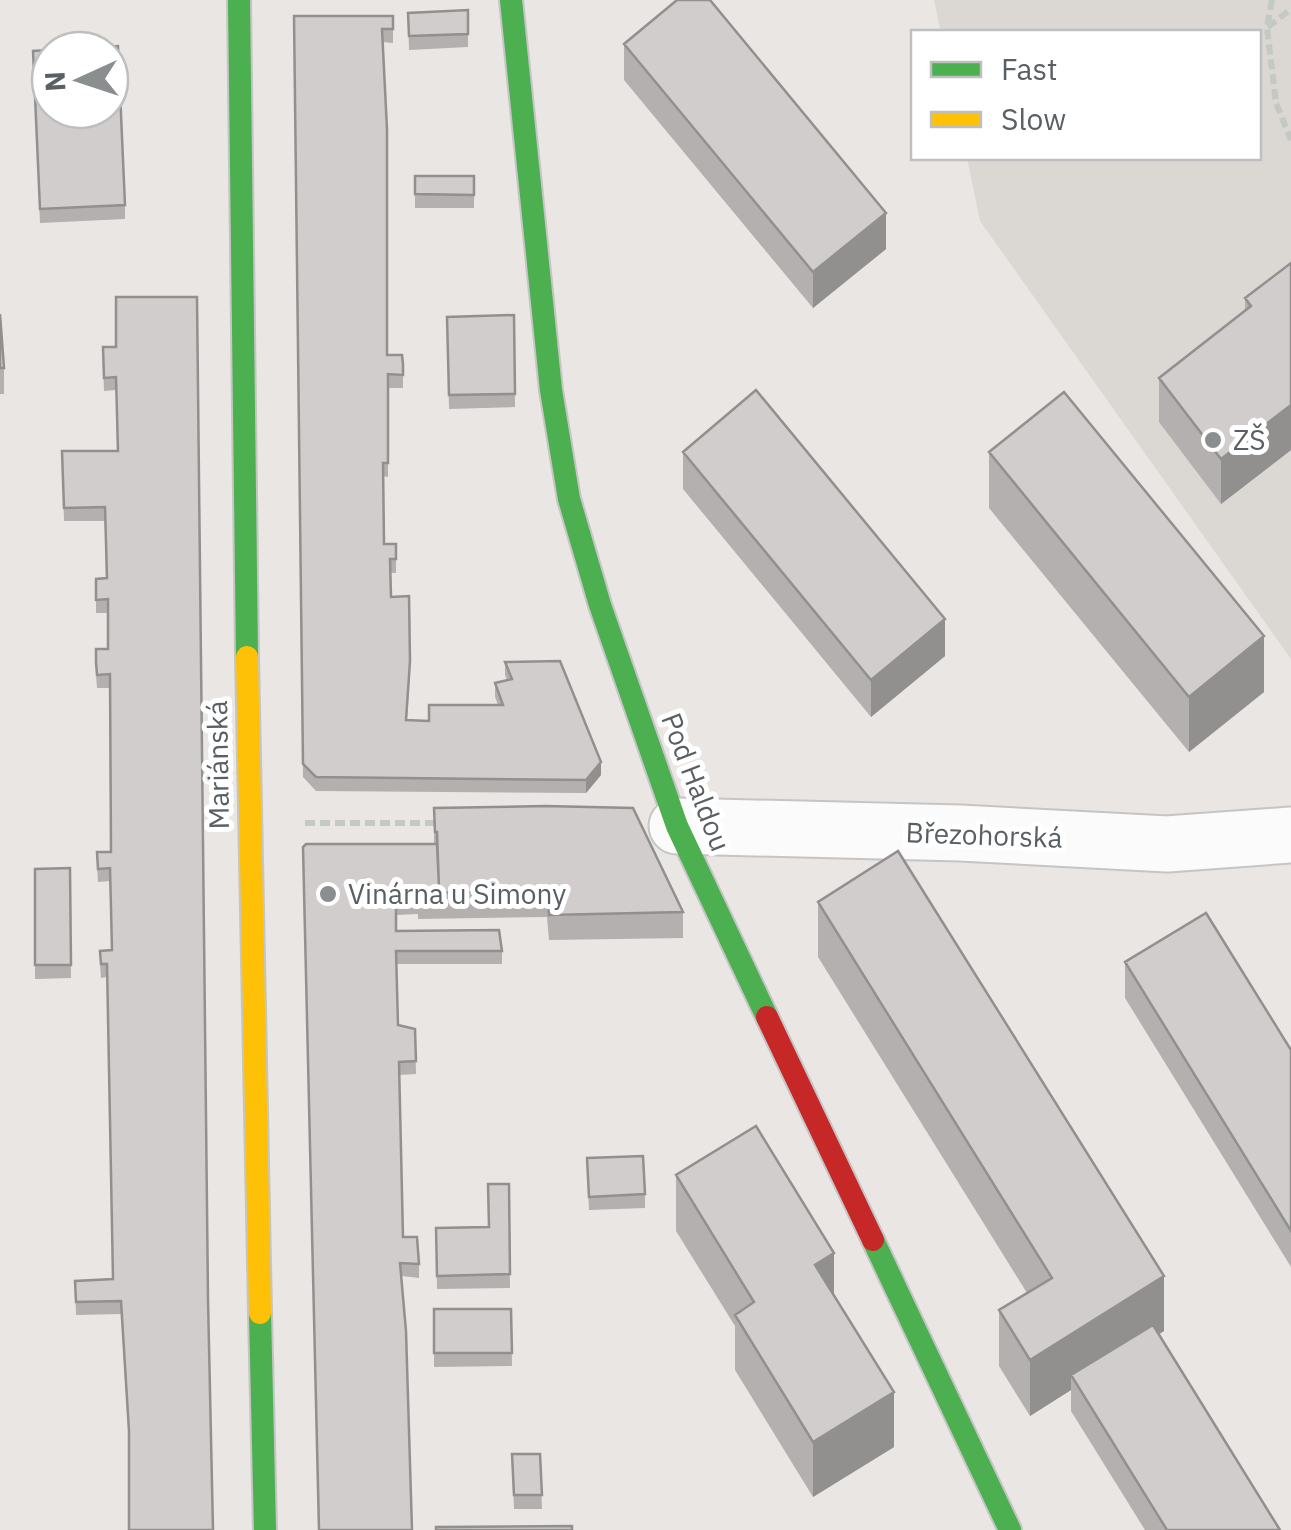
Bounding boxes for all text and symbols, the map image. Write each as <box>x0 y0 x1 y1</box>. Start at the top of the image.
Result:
north arrow <box>30 30 130 130</box>
legend <box>911 30 1261 160</box>
text: Fast <box>1001 49 1058 88</box>
text: N <box>36 70 74 92</box>
text: Slow <box>1001 99 1066 138</box>
place label: ZŠ <box>1233 421 1266 458</box>
marker: ZŠ <box>1202 429 1224 451</box>
street label: Mariánská <box>198 700 237 830</box>
street label: Pod Haldou <box>653 707 740 856</box>
street label: Březohorská <box>905 813 1063 856</box>
place label: Vinárna u Simony <box>348 875 566 912</box>
marker: Vinárna u Simony <box>317 883 339 905</box>

